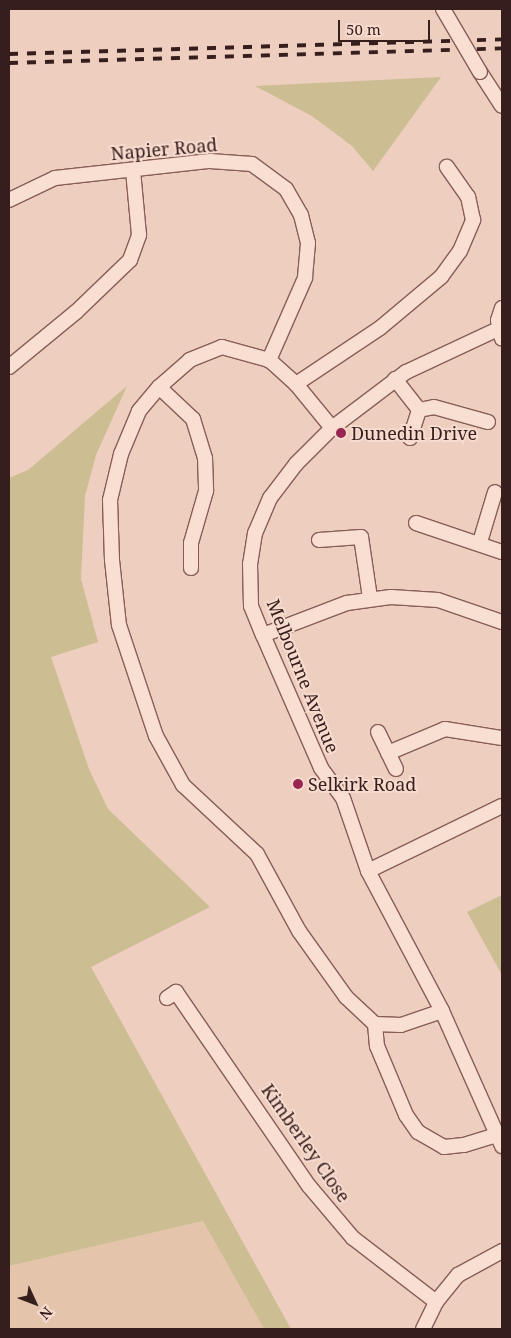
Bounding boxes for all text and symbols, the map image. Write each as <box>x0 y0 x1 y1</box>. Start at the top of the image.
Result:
scale bar <box>341 10 434 42</box>
text: 50 m <box>346 19 381 39</box>
street label: Napier Road <box>110 134 218 164</box>
place label: Dunedin Drive <box>351 422 477 444</box>
marker: Dunedin Drive <box>335 427 347 439</box>
street label: Melbourne Avenue <box>262 596 344 756</box>
place label: Selkirk Road <box>308 773 416 795</box>
marker: Selkirk Road <box>292 778 304 790</box>
street label: Kimberley Close <box>257 1080 355 1206</box>
north arrow <box>10 1278 60 1328</box>
text: N <box>36 1303 57 1324</box>

